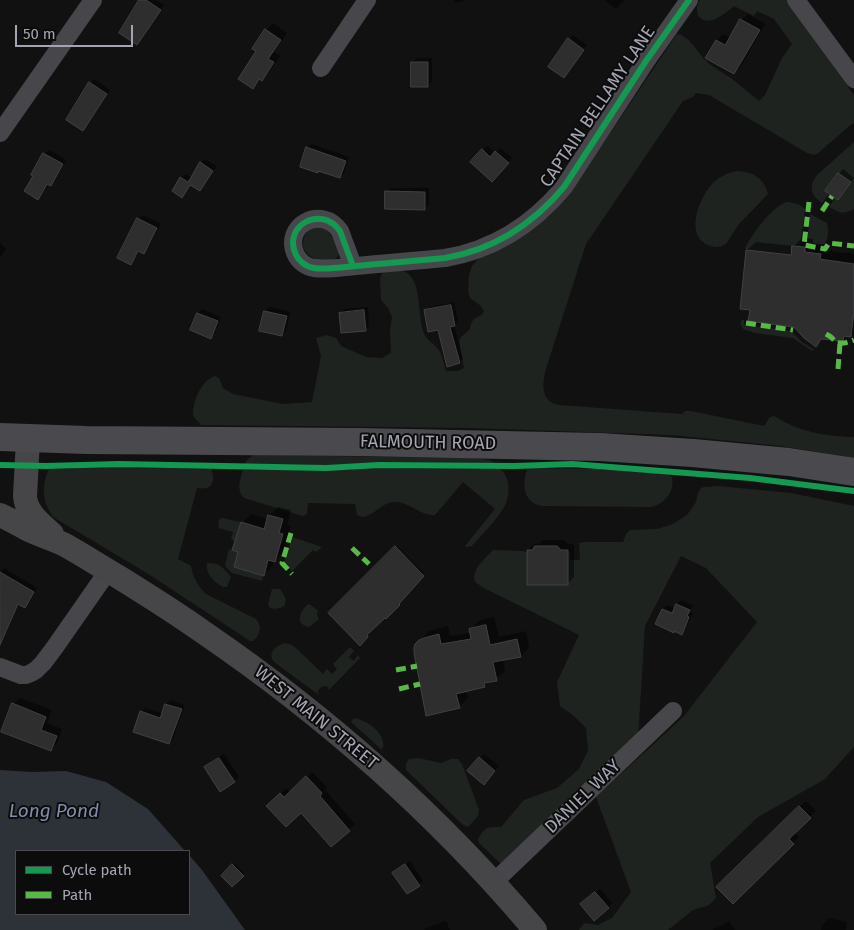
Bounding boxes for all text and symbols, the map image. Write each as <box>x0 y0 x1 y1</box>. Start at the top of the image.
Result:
scale bar <box>18 15 135 47</box>
street label: CAPTAIN BELLAMY LANE <box>536 22 660 192</box>
text: 50 m <box>23 25 56 43</box>
street label: FALMOUTH ROAD <box>360 431 496 455</box>
street label: WEST MAIN STREET <box>250 662 382 774</box>
street label: DANIEL WAY <box>541 756 625 838</box>
water label: Long Pond <box>9 801 99 823</box>
legend <box>15 850 190 915</box>
text: Cycle path <box>62 861 132 879</box>
text: Path <box>62 886 92 904</box>

